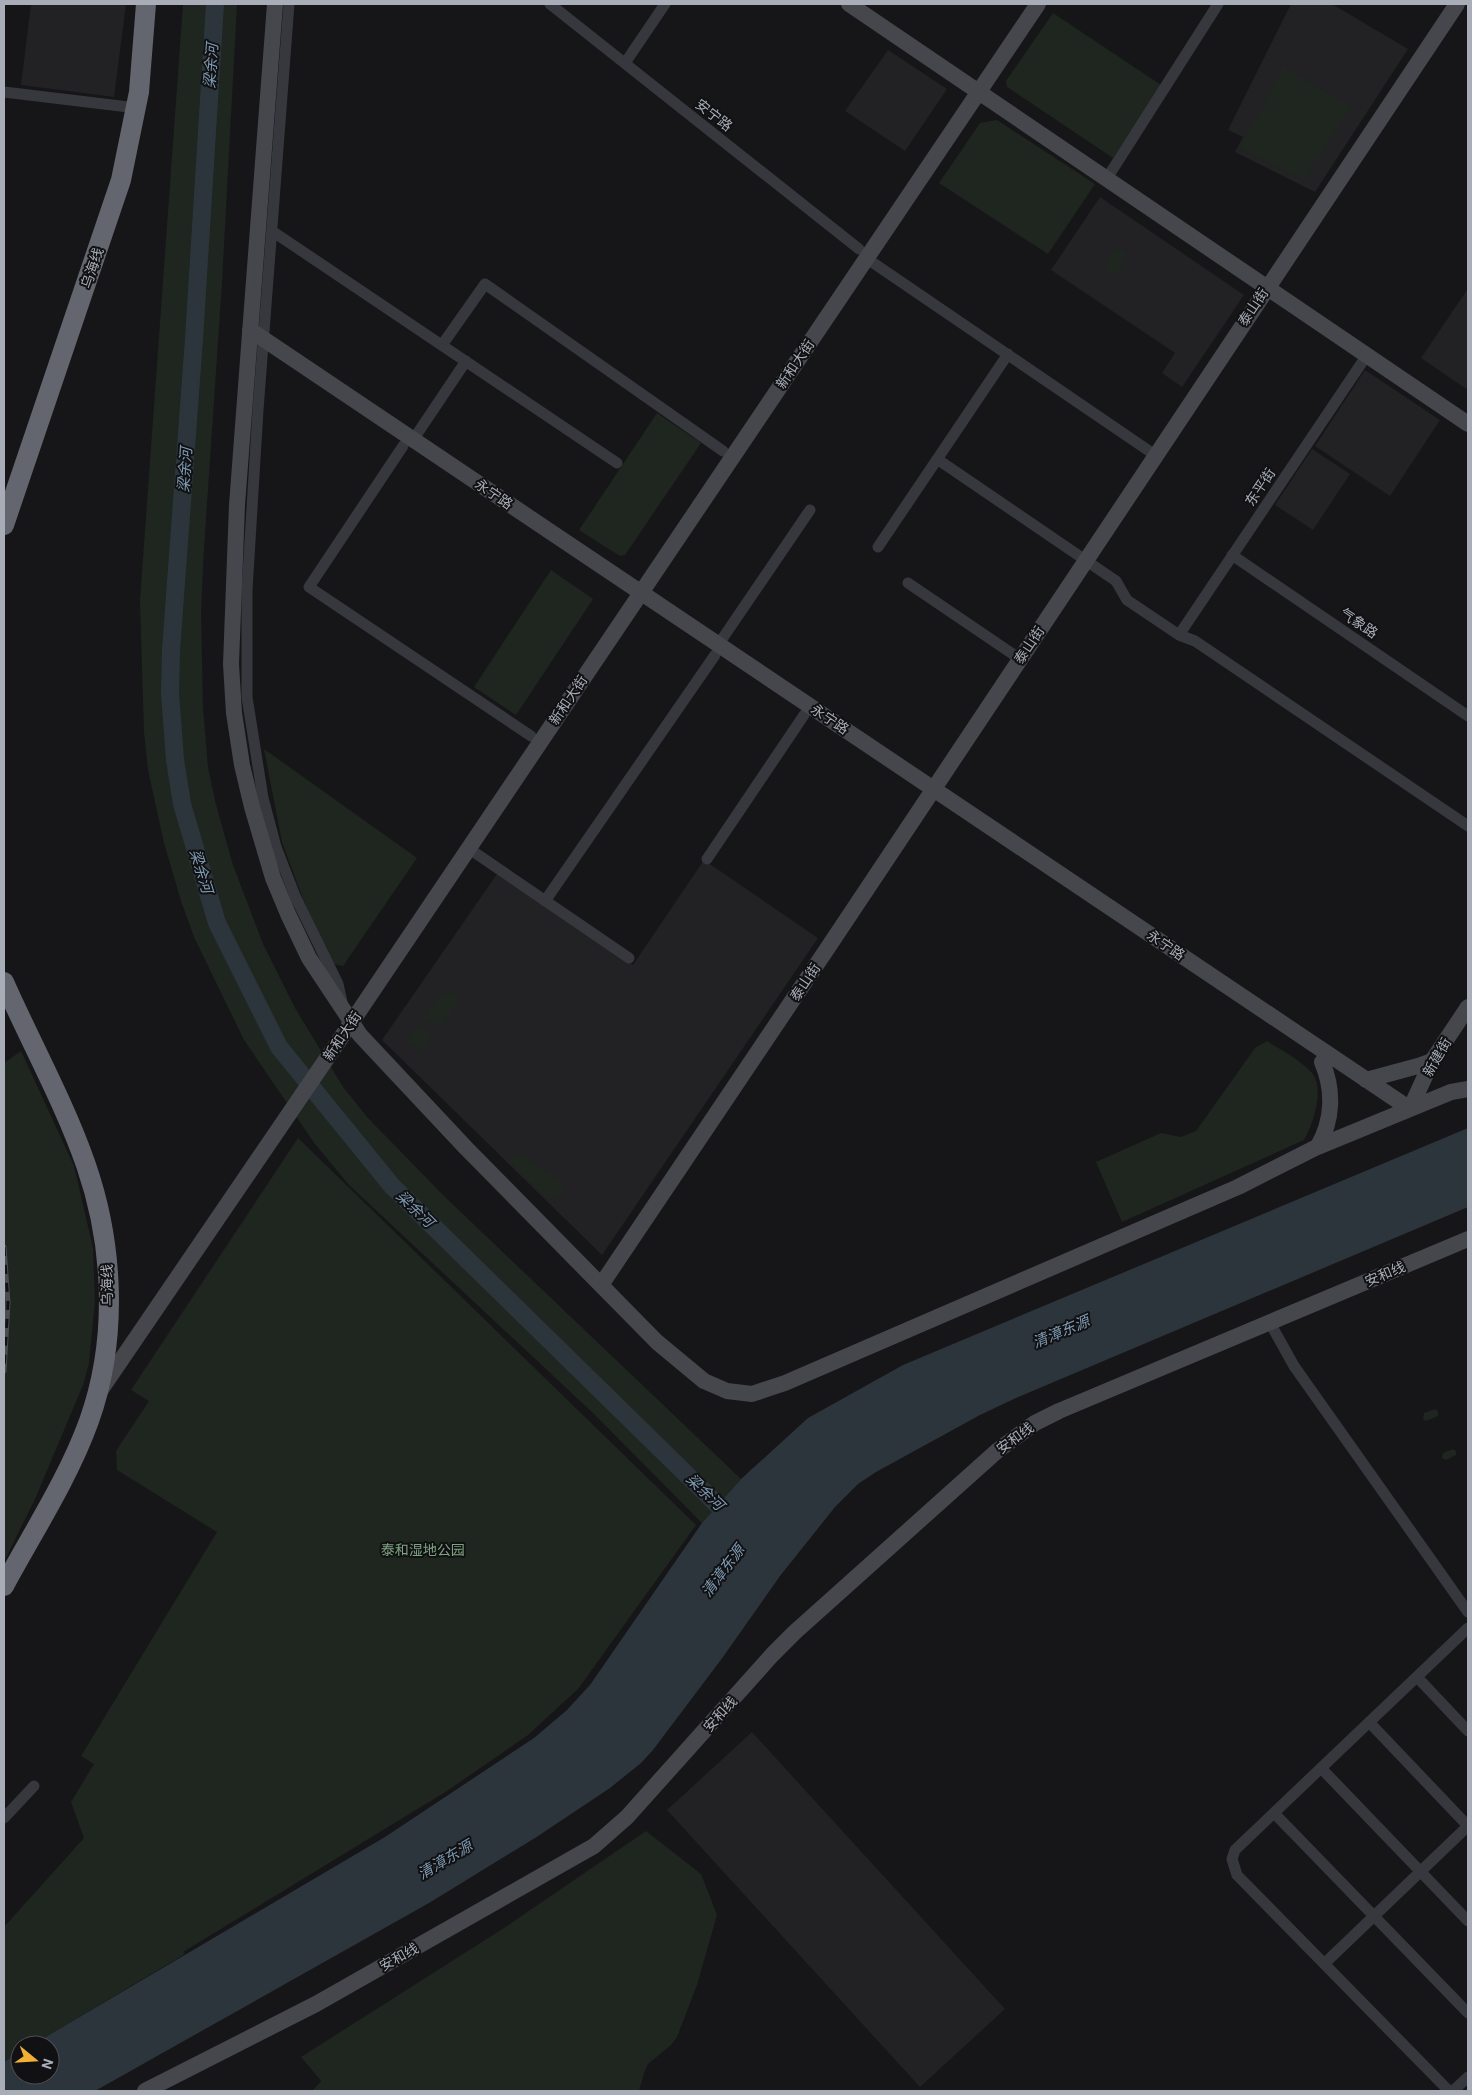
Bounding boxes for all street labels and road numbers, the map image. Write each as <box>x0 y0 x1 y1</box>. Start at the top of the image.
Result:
street label: 安宁路 <box>693 96 735 134</box>
street label: 乌海线 <box>78 246 106 290</box>
street label: 泰山街 <box>1235 285 1271 329</box>
street label: 新和大街 <box>773 336 817 392</box>
street label: 东平街 <box>1242 465 1278 509</box>
street label: 永宁路 <box>472 476 516 512</box>
street label: 气象路 <box>1337 605 1381 641</box>
street label: 泰山街 <box>1011 623 1047 667</box>
street label: 新和大街 <box>546 672 590 728</box>
street label: 永宁路 <box>808 701 852 737</box>
street label: 永宁路 <box>1144 927 1188 963</box>
street label: 泰山街 <box>787 960 823 1004</box>
street label: 新和大街 <box>320 1008 364 1064</box>
street label: 新建街 <box>1420 1035 1454 1079</box>
street label: 安和线 <box>1363 1258 1407 1290</box>
street label: 乌海线 <box>99 1264 115 1306</box>
street label: 安和线 <box>993 1419 1037 1457</box>
street label: 安和线 <box>700 1693 740 1735</box>
street label: 安和线 <box>377 1940 421 1974</box>

